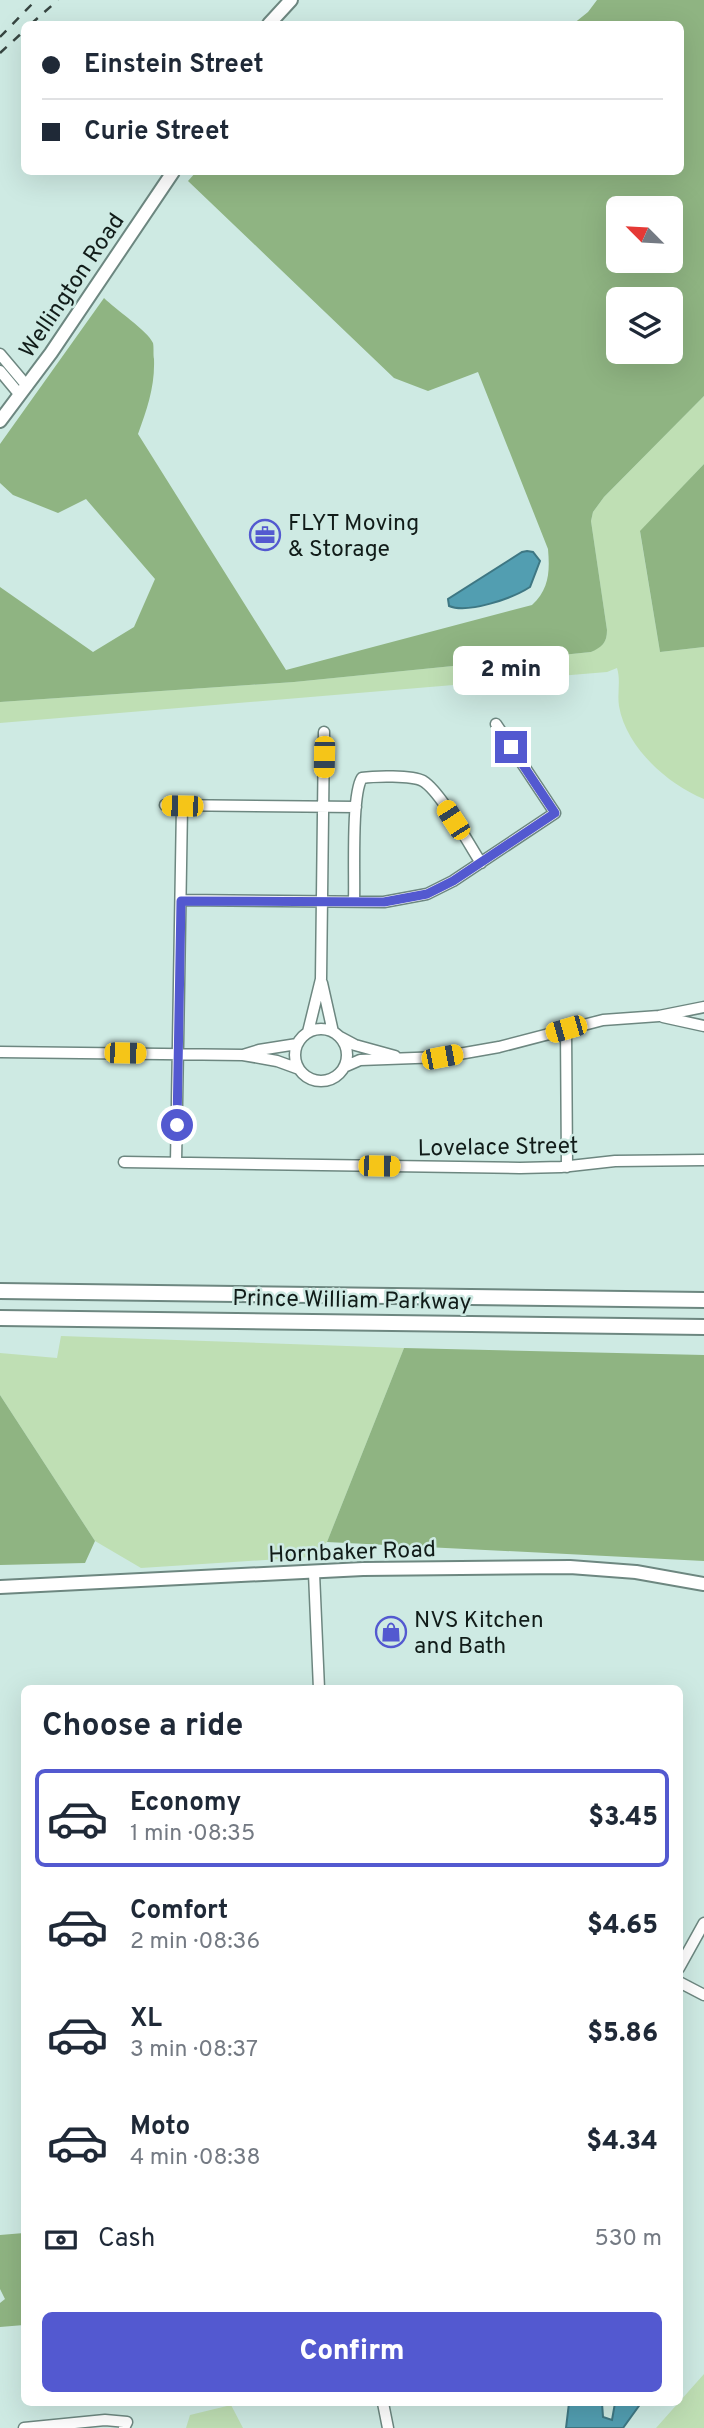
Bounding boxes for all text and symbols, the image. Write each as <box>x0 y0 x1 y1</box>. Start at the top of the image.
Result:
text: Einstein Street <box>84 49 264 82</box>
text: Curie Street <box>84 116 230 149</box>
north arrow <box>606 196 682 273</box>
map controls <box>606 196 683 364</box>
street label: Wellington Road <box>14 209 132 364</box>
button: layers <box>606 287 683 364</box>
place label: FLYT Moving & Storage <box>288 510 419 565</box>
office icon: FLYT Moving & Storage <box>248 518 282 552</box>
callout: 2 min <box>453 646 569 694</box>
text: 2 min <box>481 656 541 685</box>
route end <box>495 731 527 763</box>
car <box>314 736 335 778</box>
car <box>161 795 204 817</box>
car <box>433 797 474 843</box>
car <box>543 1013 590 1045</box>
car <box>104 1042 147 1064</box>
car <box>420 1043 465 1071</box>
route start <box>161 1109 193 1141</box>
street label: Lovelace Street <box>417 1133 579 1164</box>
car <box>358 1155 401 1177</box>
street label: Prince William Parkway <box>232 1285 472 1318</box>
street label: Hornbaker Road <box>268 1536 436 1571</box>
place label: NVS Kitchen and Bath <box>414 1607 544 1662</box>
shop icon: NVS Kitchen and Bath <box>374 1615 408 1649</box>
text: Choose a ride <box>42 1707 243 1747</box>
icon: car <box>46 1787 109 1850</box>
text: Economy <box>130 1787 241 1820</box>
text: $3.45 <box>588 1802 658 1835</box>
text: 1 min · 08:35 <box>130 1820 255 1849</box>
icon: car <box>46 1895 109 1958</box>
text: Comfort <box>130 1895 228 1928</box>
text: $4.65 <box>587 1910 658 1943</box>
text: 2 min · 08:36 <box>130 1928 260 1957</box>
icon: car <box>46 2003 109 2066</box>
text: XL <box>130 2003 162 2036</box>
text: $5.86 <box>587 2018 658 2051</box>
text: 3 min · 08:37 <box>130 2036 258 2065</box>
icon: car <box>46 2111 109 2174</box>
text: Moto <box>130 2111 190 2144</box>
text: $4.34 <box>586 2126 658 2159</box>
text: 4 min · 08:38 <box>130 2144 261 2173</box>
icon: cash <box>42 2221 80 2259</box>
text: Cash <box>98 2223 155 2256</box>
text: 530 m <box>594 2225 662 2254</box>
button: Confirm <box>42 2312 662 2392</box>

